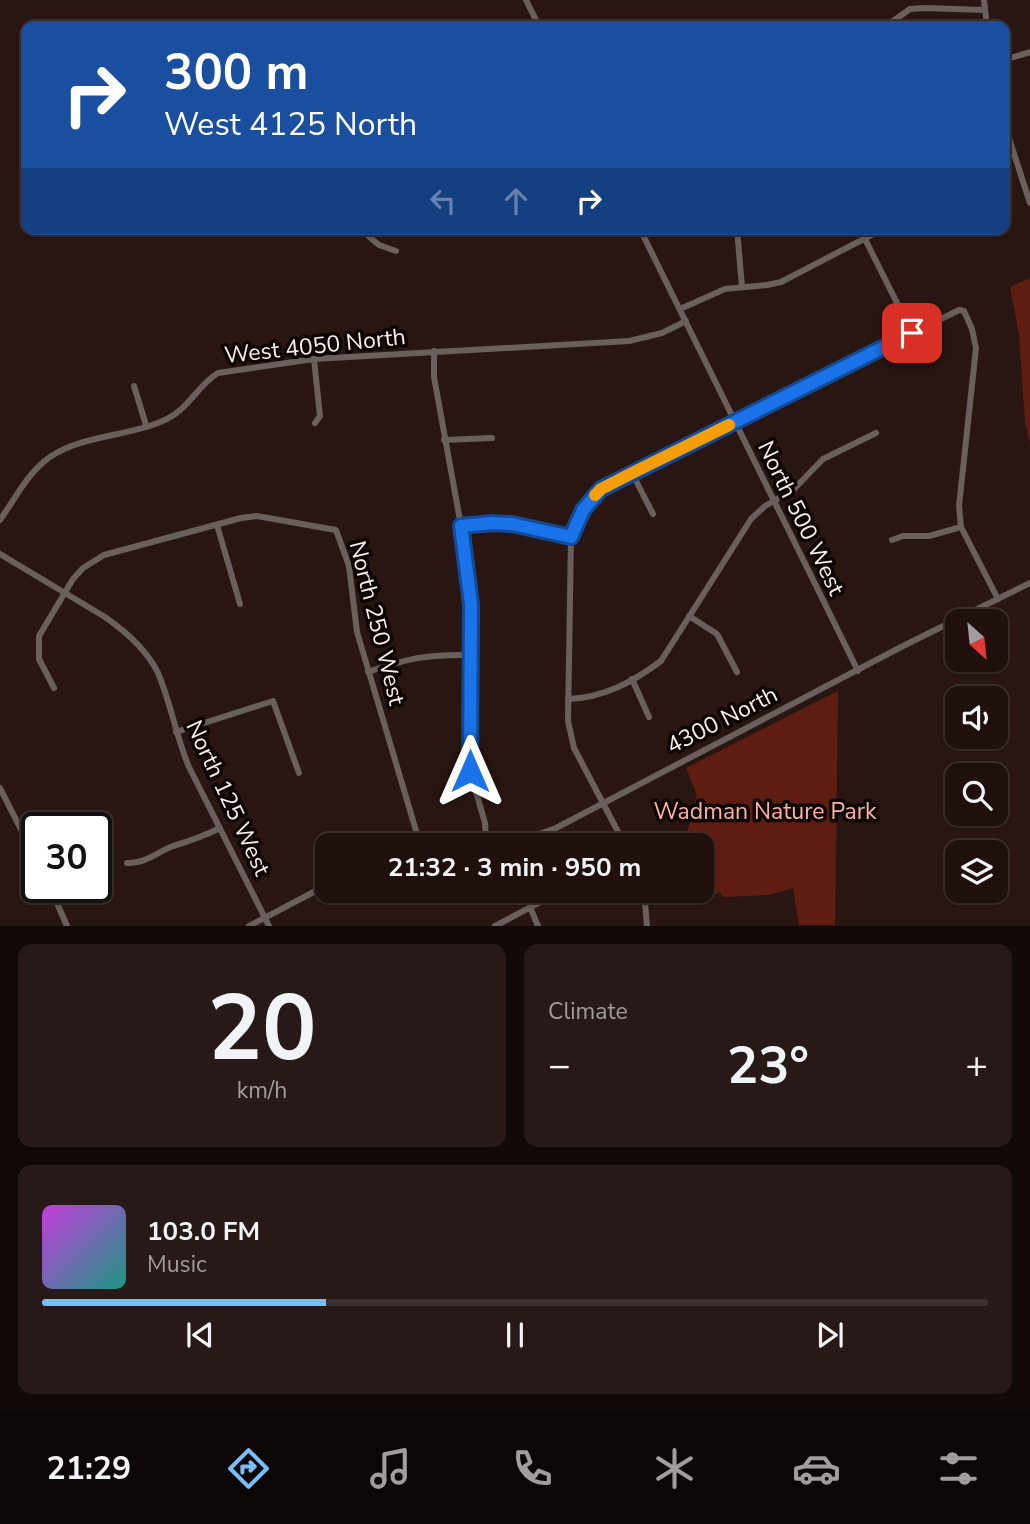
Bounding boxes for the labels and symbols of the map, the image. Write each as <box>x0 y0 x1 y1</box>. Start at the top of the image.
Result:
pin <box>882 303 942 363</box>
street label: West 4050 North <box>223 321 407 371</box>
street label: North 500 West <box>750 436 852 601</box>
street label: North 250 West <box>342 538 413 709</box>
north arrow <box>945 609 1008 672</box>
street label: 4300 North <box>661 679 783 761</box>
street label: North 125 West <box>178 715 278 882</box>
position arrow <box>433 734 507 808</box>
park label: Wadman Nature Park <box>654 796 877 827</box>
speed limit sign: 30 <box>21 812 112 903</box>

